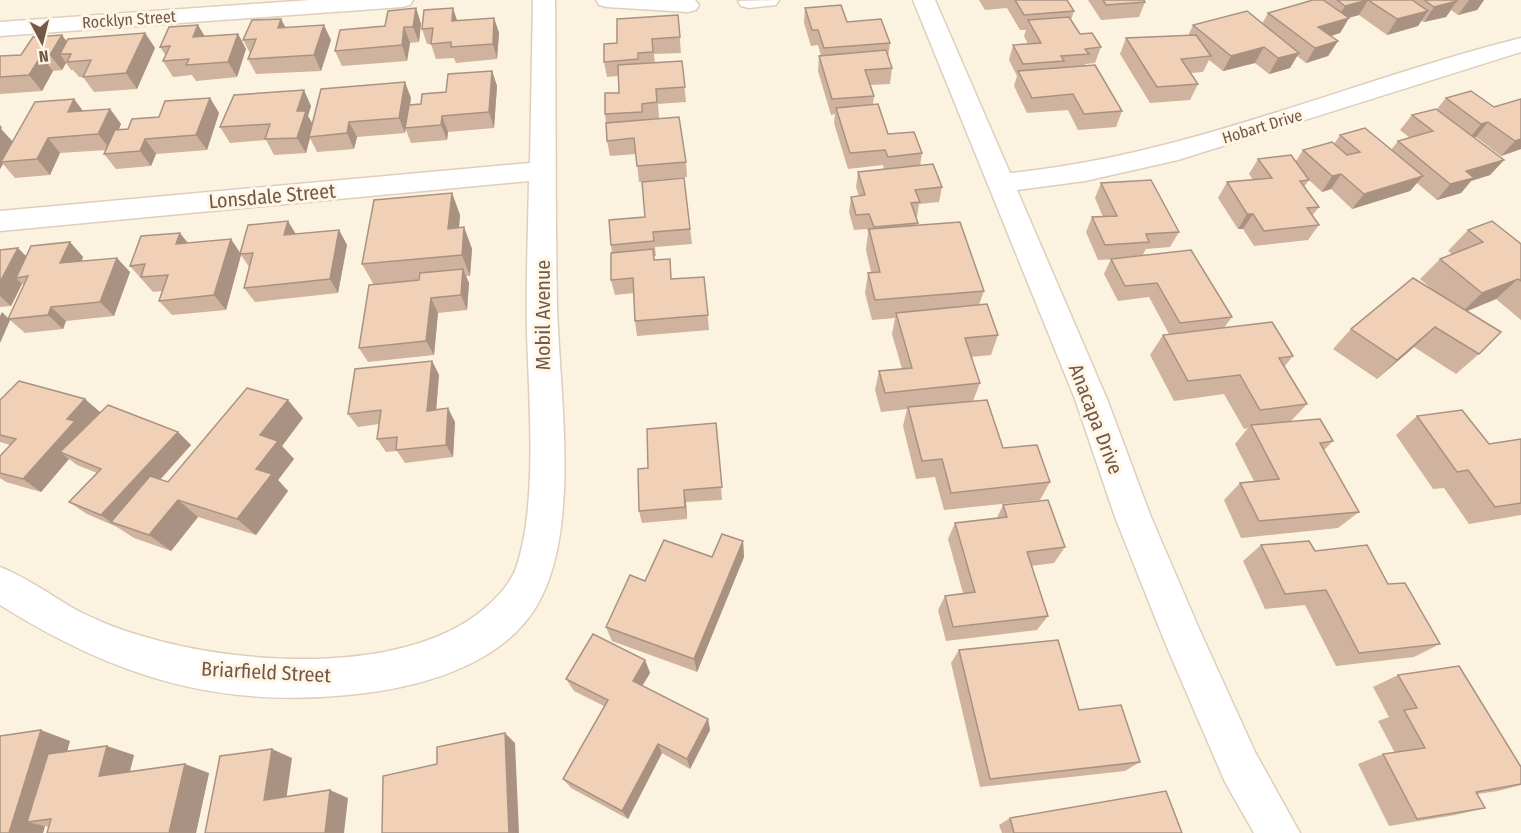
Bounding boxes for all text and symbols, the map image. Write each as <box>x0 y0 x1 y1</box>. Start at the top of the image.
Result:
street label: Rocklyn Street <box>82 7 177 32</box>
north arrow <box>12 12 72 72</box>
text: N <box>38 46 50 66</box>
street label: Hobart Drive <box>1220 105 1305 148</box>
street label: Lonsdale Street <box>208 178 337 214</box>
street label: Mobil Avenue <box>531 260 555 370</box>
street label: Anacapa Drive <box>1064 360 1128 478</box>
street label: Briarfield Street <box>201 657 332 687</box>

